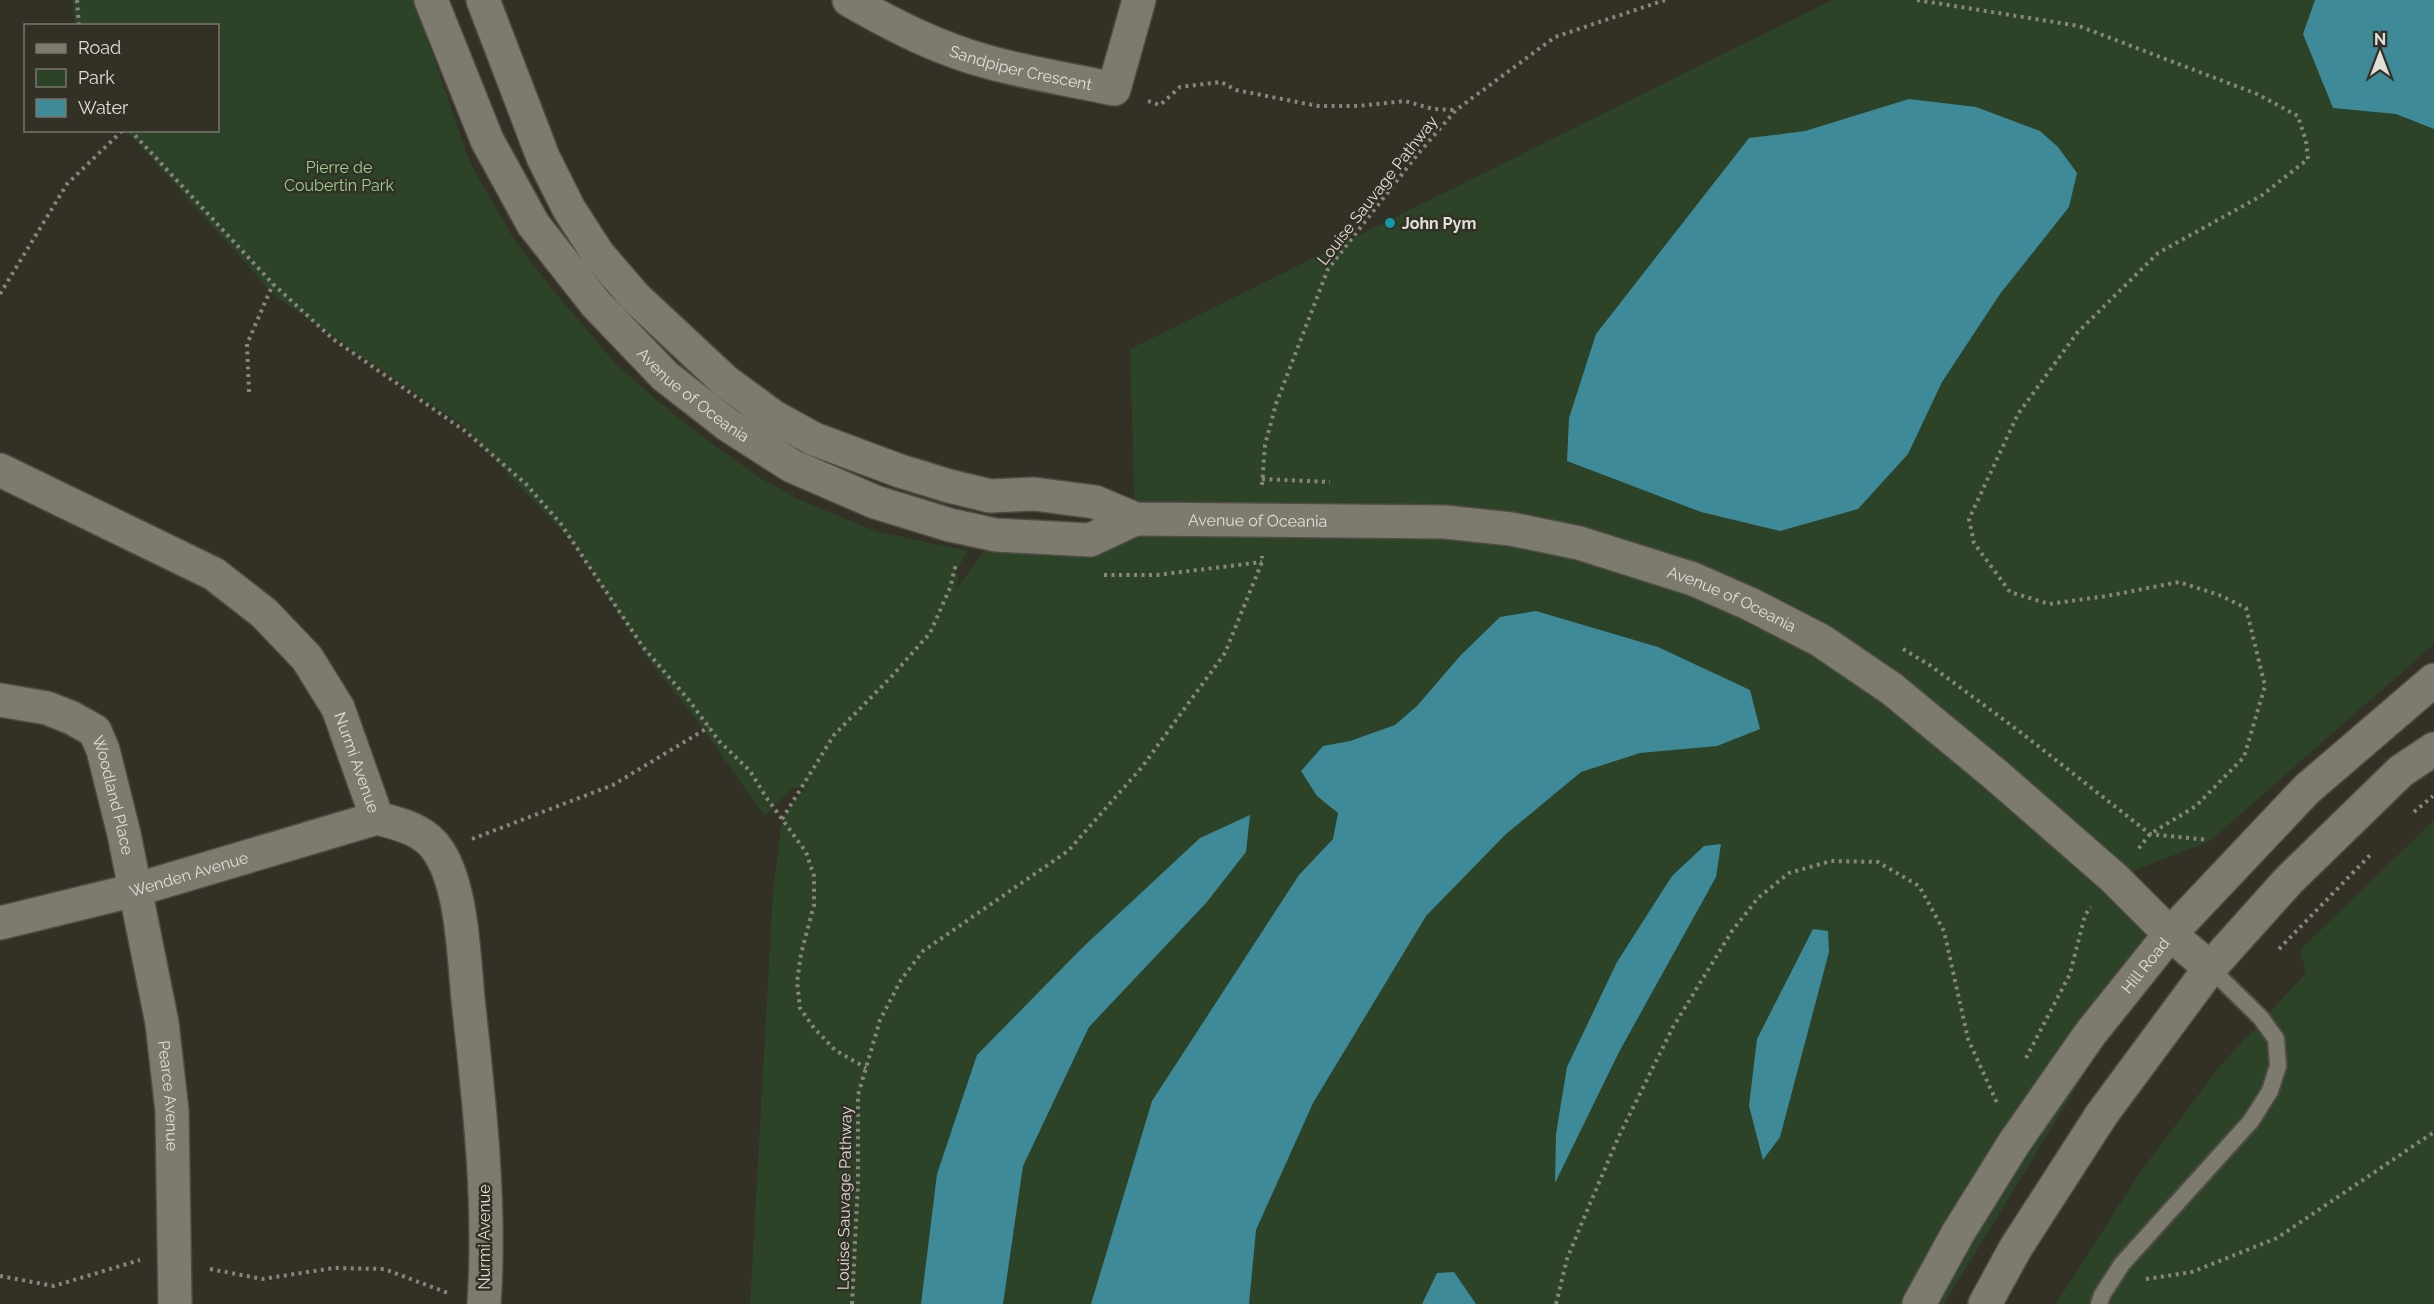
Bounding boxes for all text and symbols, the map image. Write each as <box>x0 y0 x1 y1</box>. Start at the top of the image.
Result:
legend <box>24 24 219 132</box>
north arrow <box>2350 24 2410 84</box>
text: N <box>2374 30 2386 49</box>
text: Road <box>78 37 121 58</box>
street label: Sandpiper Crescent <box>947 41 1094 94</box>
text: Park <box>78 67 115 88</box>
text: Water <box>78 97 129 118</box>
street label: Louise Sauvage Pathway <box>1313 112 1442 269</box>
park label: Pierre de Coubertin Park <box>284 158 394 195</box>
place label: John Pym <box>1402 214 1476 233</box>
marker: John Pym <box>1383 216 1397 230</box>
street label: Avenue of Oceania <box>633 344 753 446</box>
street label: Avenue of Oceania <box>1188 511 1327 531</box>
street label: Avenue of Oceania <box>1665 563 1799 636</box>
street label: Nurmi Avenue <box>330 710 383 815</box>
street label: Woodland Place <box>88 733 137 857</box>
street label: Wenden Avenue <box>127 848 250 901</box>
street label: Hill Road <box>2117 934 2174 997</box>
street label: Pearce Avenue <box>154 1039 182 1151</box>
street label: Louise Sauvage Pathway <box>833 1105 856 1290</box>
street label: Nurmi Avenue <box>475 1184 494 1290</box>

